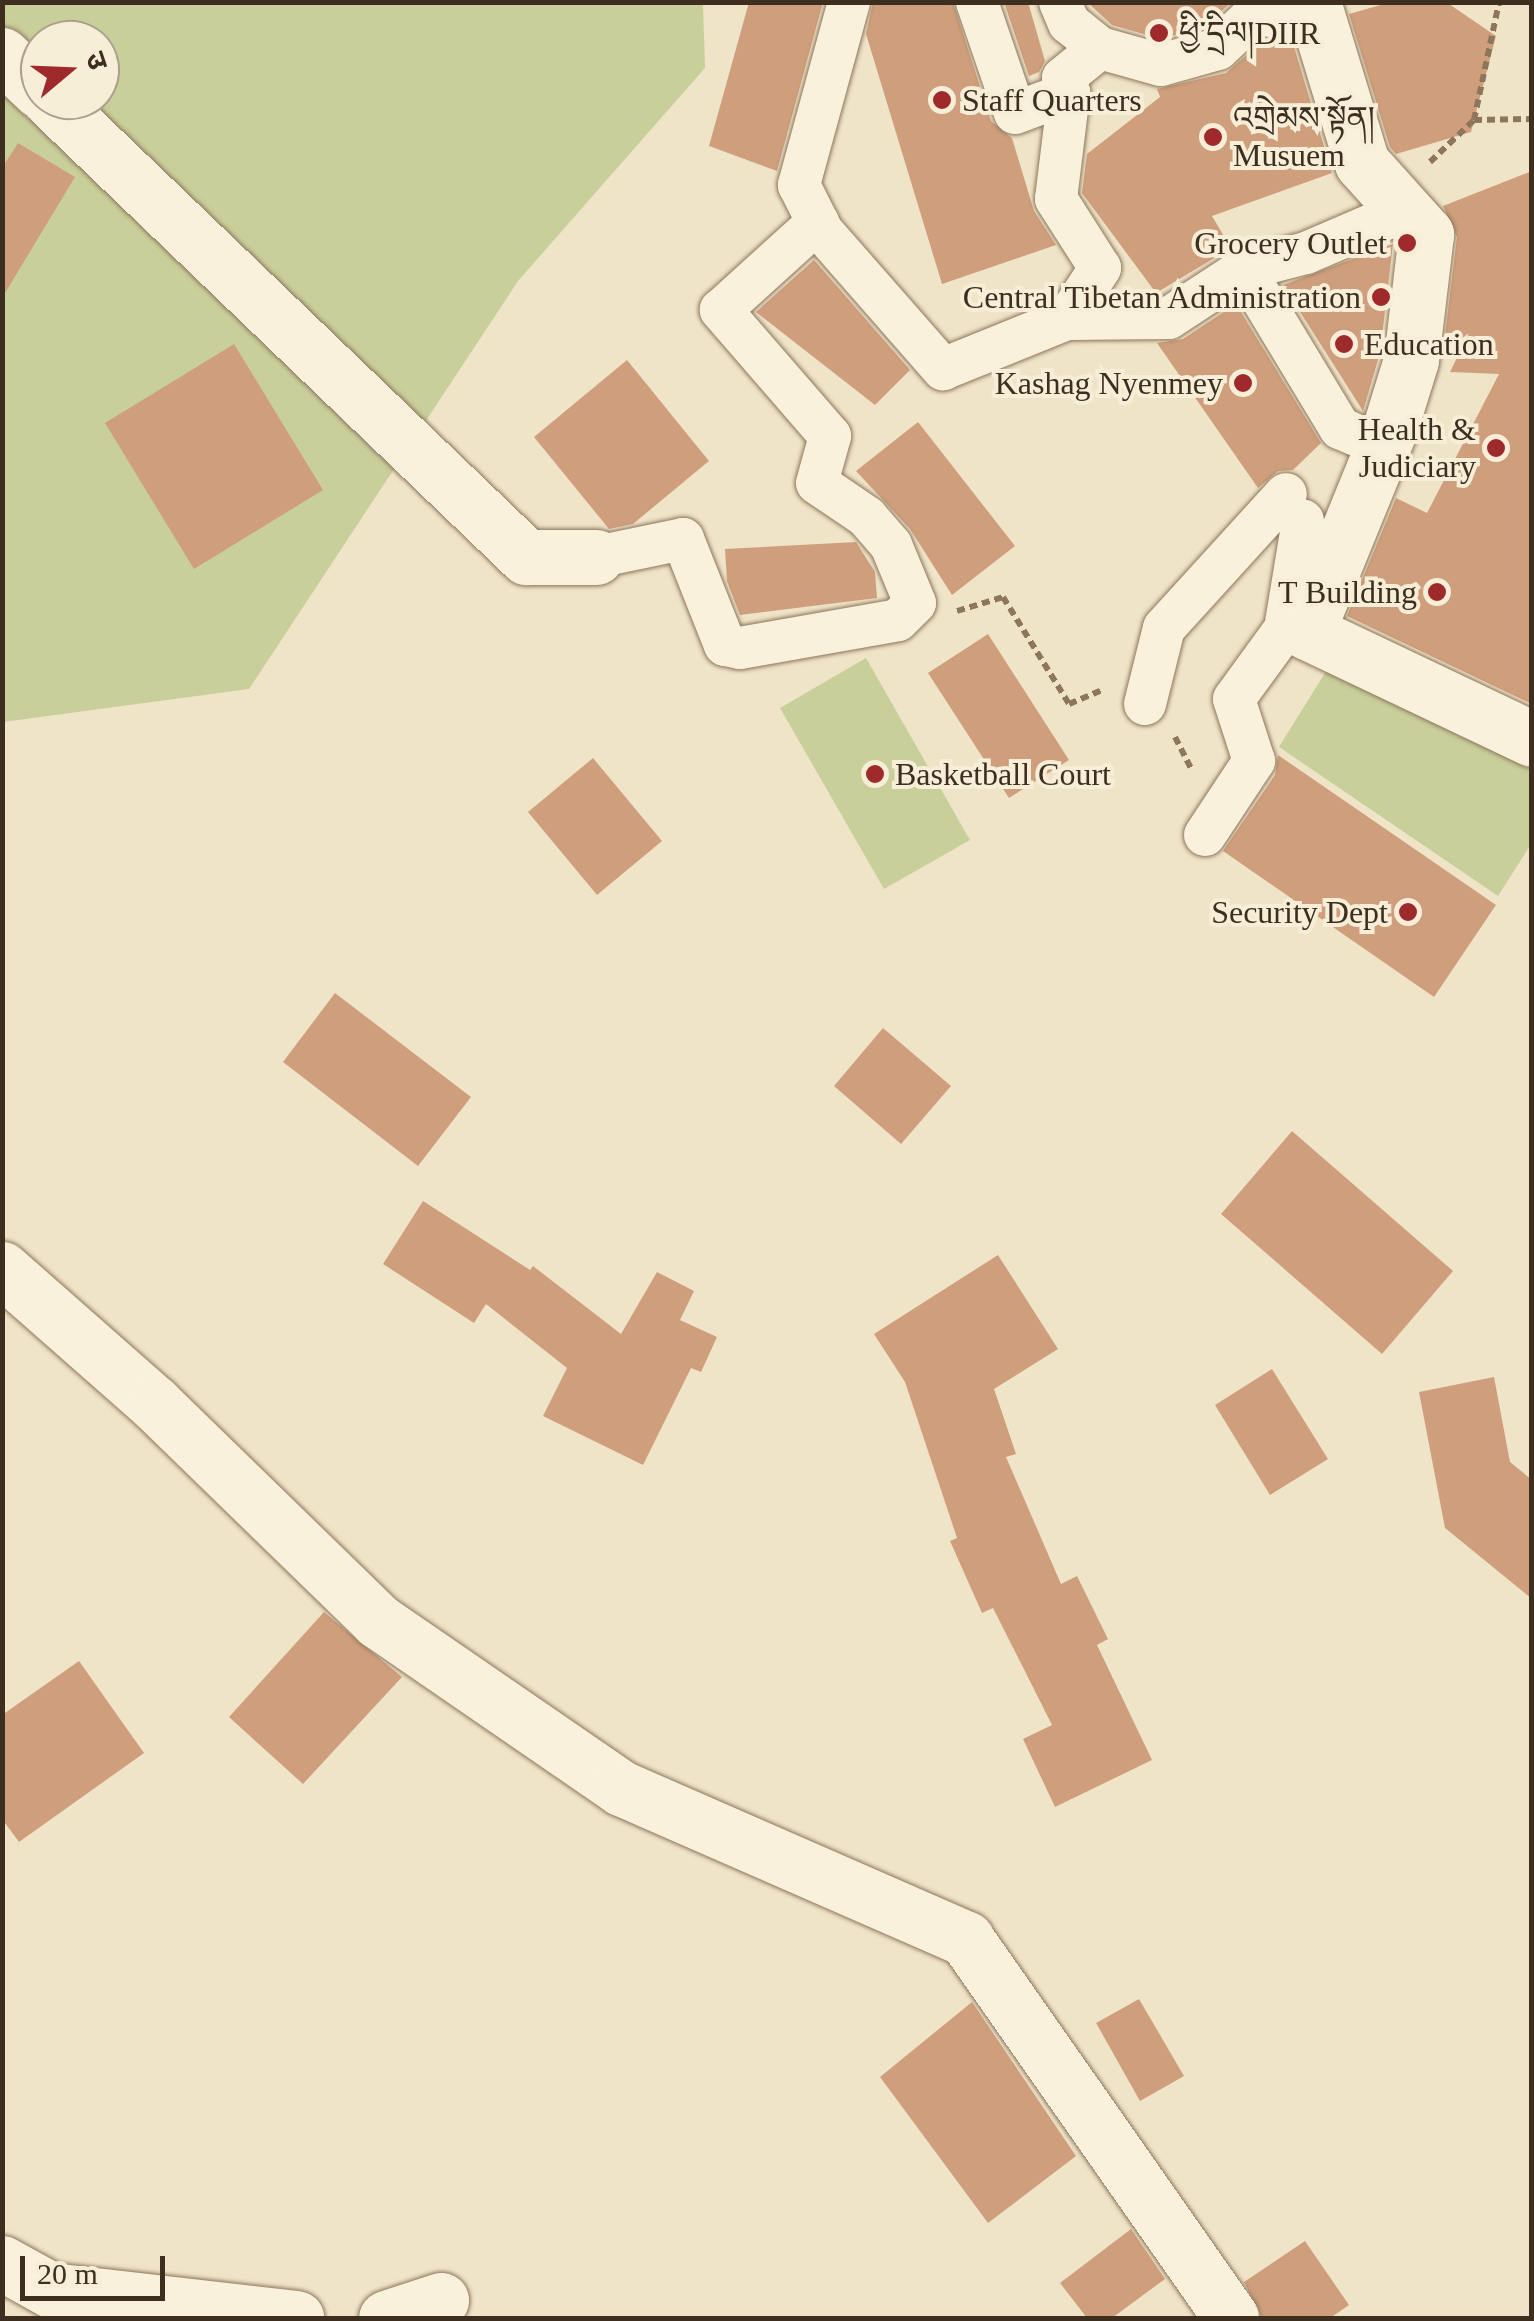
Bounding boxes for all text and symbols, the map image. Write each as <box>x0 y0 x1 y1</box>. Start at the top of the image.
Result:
place label: ཕྱི་དྲིལ།DIIR <box>1179 14 1320 52</box>
north arrow <box>20 20 120 120</box>
marker: ཕྱི་དྲིལ།DIIR <box>1148 22 1170 44</box>
text: उ <box>80 48 114 74</box>
place label: Staff Quarters <box>962 81 1142 119</box>
marker: Staff Quarters <box>931 89 953 111</box>
place label: འགྲེམས་སྟོན། Musuem <box>1233 100 1375 175</box>
marker: འགྲེམས་སྟོན། Musuem <box>1202 126 1224 148</box>
place label: Grocery Outlet <box>1194 224 1387 262</box>
marker: Grocery Outlet <box>1396 232 1418 254</box>
place label: Central Tibetan Administration <box>960 278 1361 316</box>
marker: Central Tibetan Administration <box>1370 286 1392 308</box>
place label: Education <box>1364 325 1494 363</box>
marker: Education <box>1333 333 1355 355</box>
place label: Kashag Nyenmey <box>995 364 1223 402</box>
marker: Kashag Nyenmey <box>1232 372 1254 394</box>
place label: Health & Judiciary <box>1358 411 1476 486</box>
marker: Health & Judiciary <box>1485 437 1507 459</box>
place label: T Building <box>1277 573 1417 611</box>
marker: T Building <box>1426 581 1448 603</box>
place label: Basketball Court <box>895 755 1111 793</box>
marker: Basketball Court <box>864 763 886 785</box>
place label: Security Dept <box>1211 893 1388 931</box>
marker: Security Dept <box>1397 901 1419 923</box>
scale bar <box>25 2236 170 2298</box>
text: 20 m <box>37 2257 98 2290</box>

